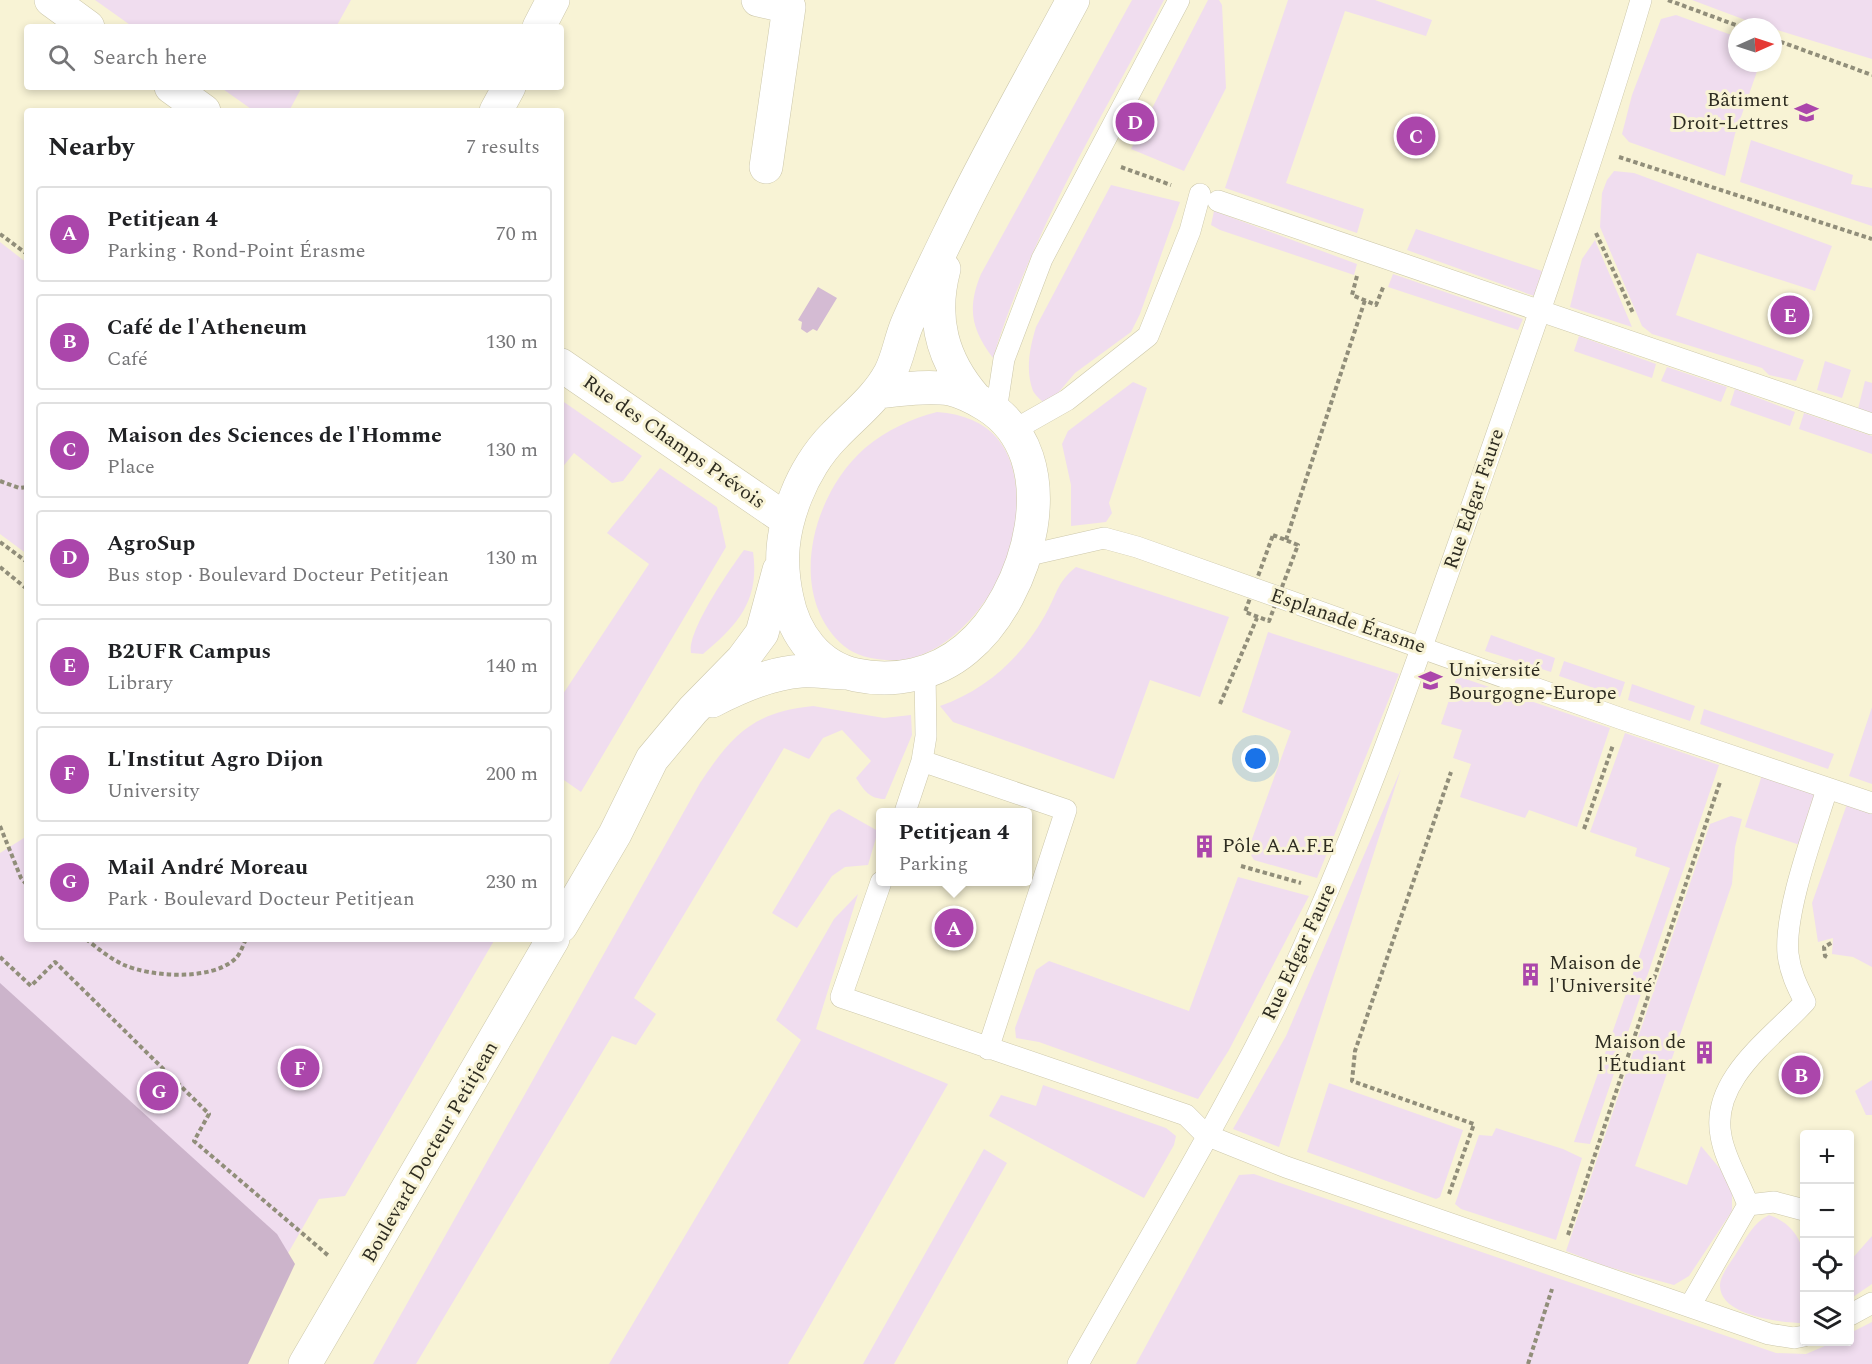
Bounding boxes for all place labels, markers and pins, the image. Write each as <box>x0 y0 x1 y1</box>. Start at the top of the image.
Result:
place label: Bâtiment Droit-Lettres <box>1671 85 1789 138</box>
school or university icon: Bâtiment Droit-Lettres <box>1794 99 1820 125</box>
pin: D <box>1116 100 1154 144</box>
pin: C <box>1396 114 1436 158</box>
pin: E <box>1770 292 1810 338</box>
place label: Université Bourgogne-Europe <box>1448 655 1617 708</box>
school or university icon: Université Bourgogne-Europe <box>1417 668 1443 694</box>
place label: Pôle A.A.F.E <box>1222 831 1335 861</box>
building icon: Pôle A.A.F.E <box>1191 833 1217 859</box>
pin: A <box>934 906 974 950</box>
place label: Maison de l'Université <box>1549 948 1653 1001</box>
building icon: Maison de l'Université <box>1518 961 1544 987</box>
place label: Maison de l'Étudiant <box>1594 1027 1686 1080</box>
building icon: Maison de l'Étudiant <box>1691 1040 1717 1066</box>
pin: F <box>280 1046 320 1090</box>
pin: B <box>1782 1052 1820 1098</box>
pin: G <box>140 1068 178 1114</box>

